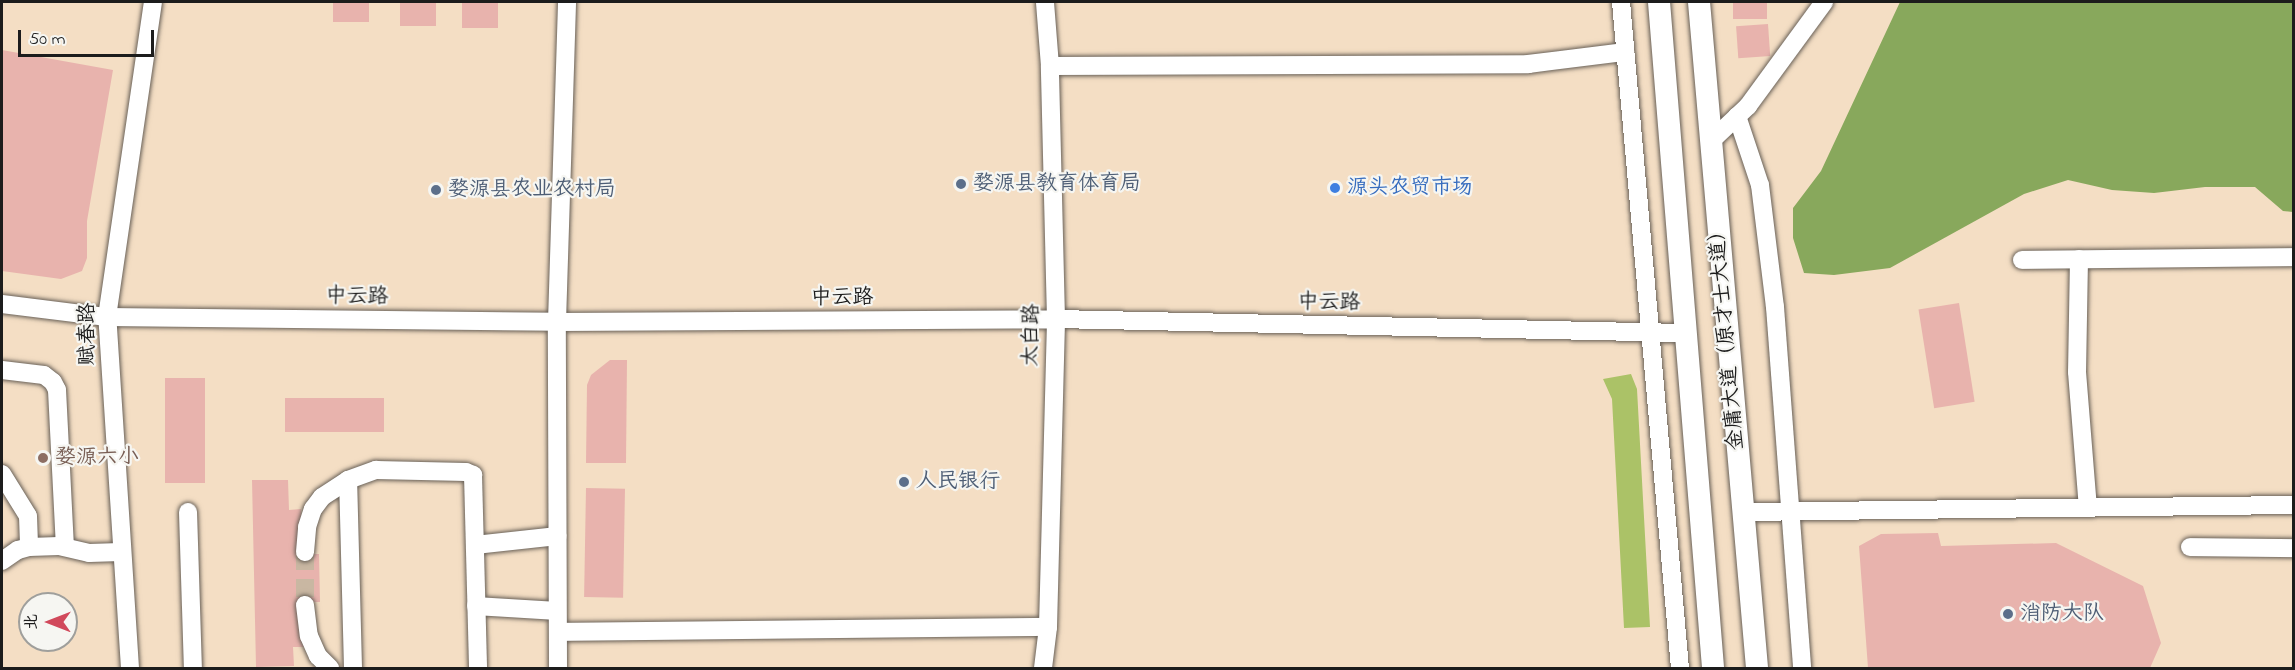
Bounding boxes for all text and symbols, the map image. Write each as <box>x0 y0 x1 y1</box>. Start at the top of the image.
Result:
scale bar <box>21 18 158 56</box>
text: 50 m <box>29 27 66 53</box>
place label: 婺源县教育体育局 <box>973 171 1141 197</box>
place label: 源头农贸市场 <box>1347 175 1473 201</box>
place label: 婺源县农业农村局 <box>448 177 616 203</box>
marker: 婺源县教育体育局 <box>954 177 968 191</box>
marker: 源头农贸市场 <box>1328 181 1342 195</box>
marker: 婺源县农业农村局 <box>429 183 443 197</box>
street label: 金庸大道（原才士大道） <box>1704 219 1750 451</box>
street label: 中云路 <box>325 284 389 310</box>
street label: 中云路 <box>811 285 873 311</box>
street label: 中云路 <box>1297 290 1361 316</box>
street label: 赋春路 <box>75 303 101 365</box>
street label: 太白路 <box>1019 303 1045 367</box>
place label: 婺源六小 <box>55 445 139 471</box>
marker: 婺源六小 <box>36 451 50 465</box>
place label: 人民银行 <box>916 469 1000 495</box>
marker: 人民银行 <box>897 475 911 489</box>
north arrow <box>18 592 78 652</box>
place label: 消防大队 <box>2020 601 2104 627</box>
marker: 消防大队 <box>2001 607 2015 621</box>
text: 北 <box>20 614 44 630</box>

